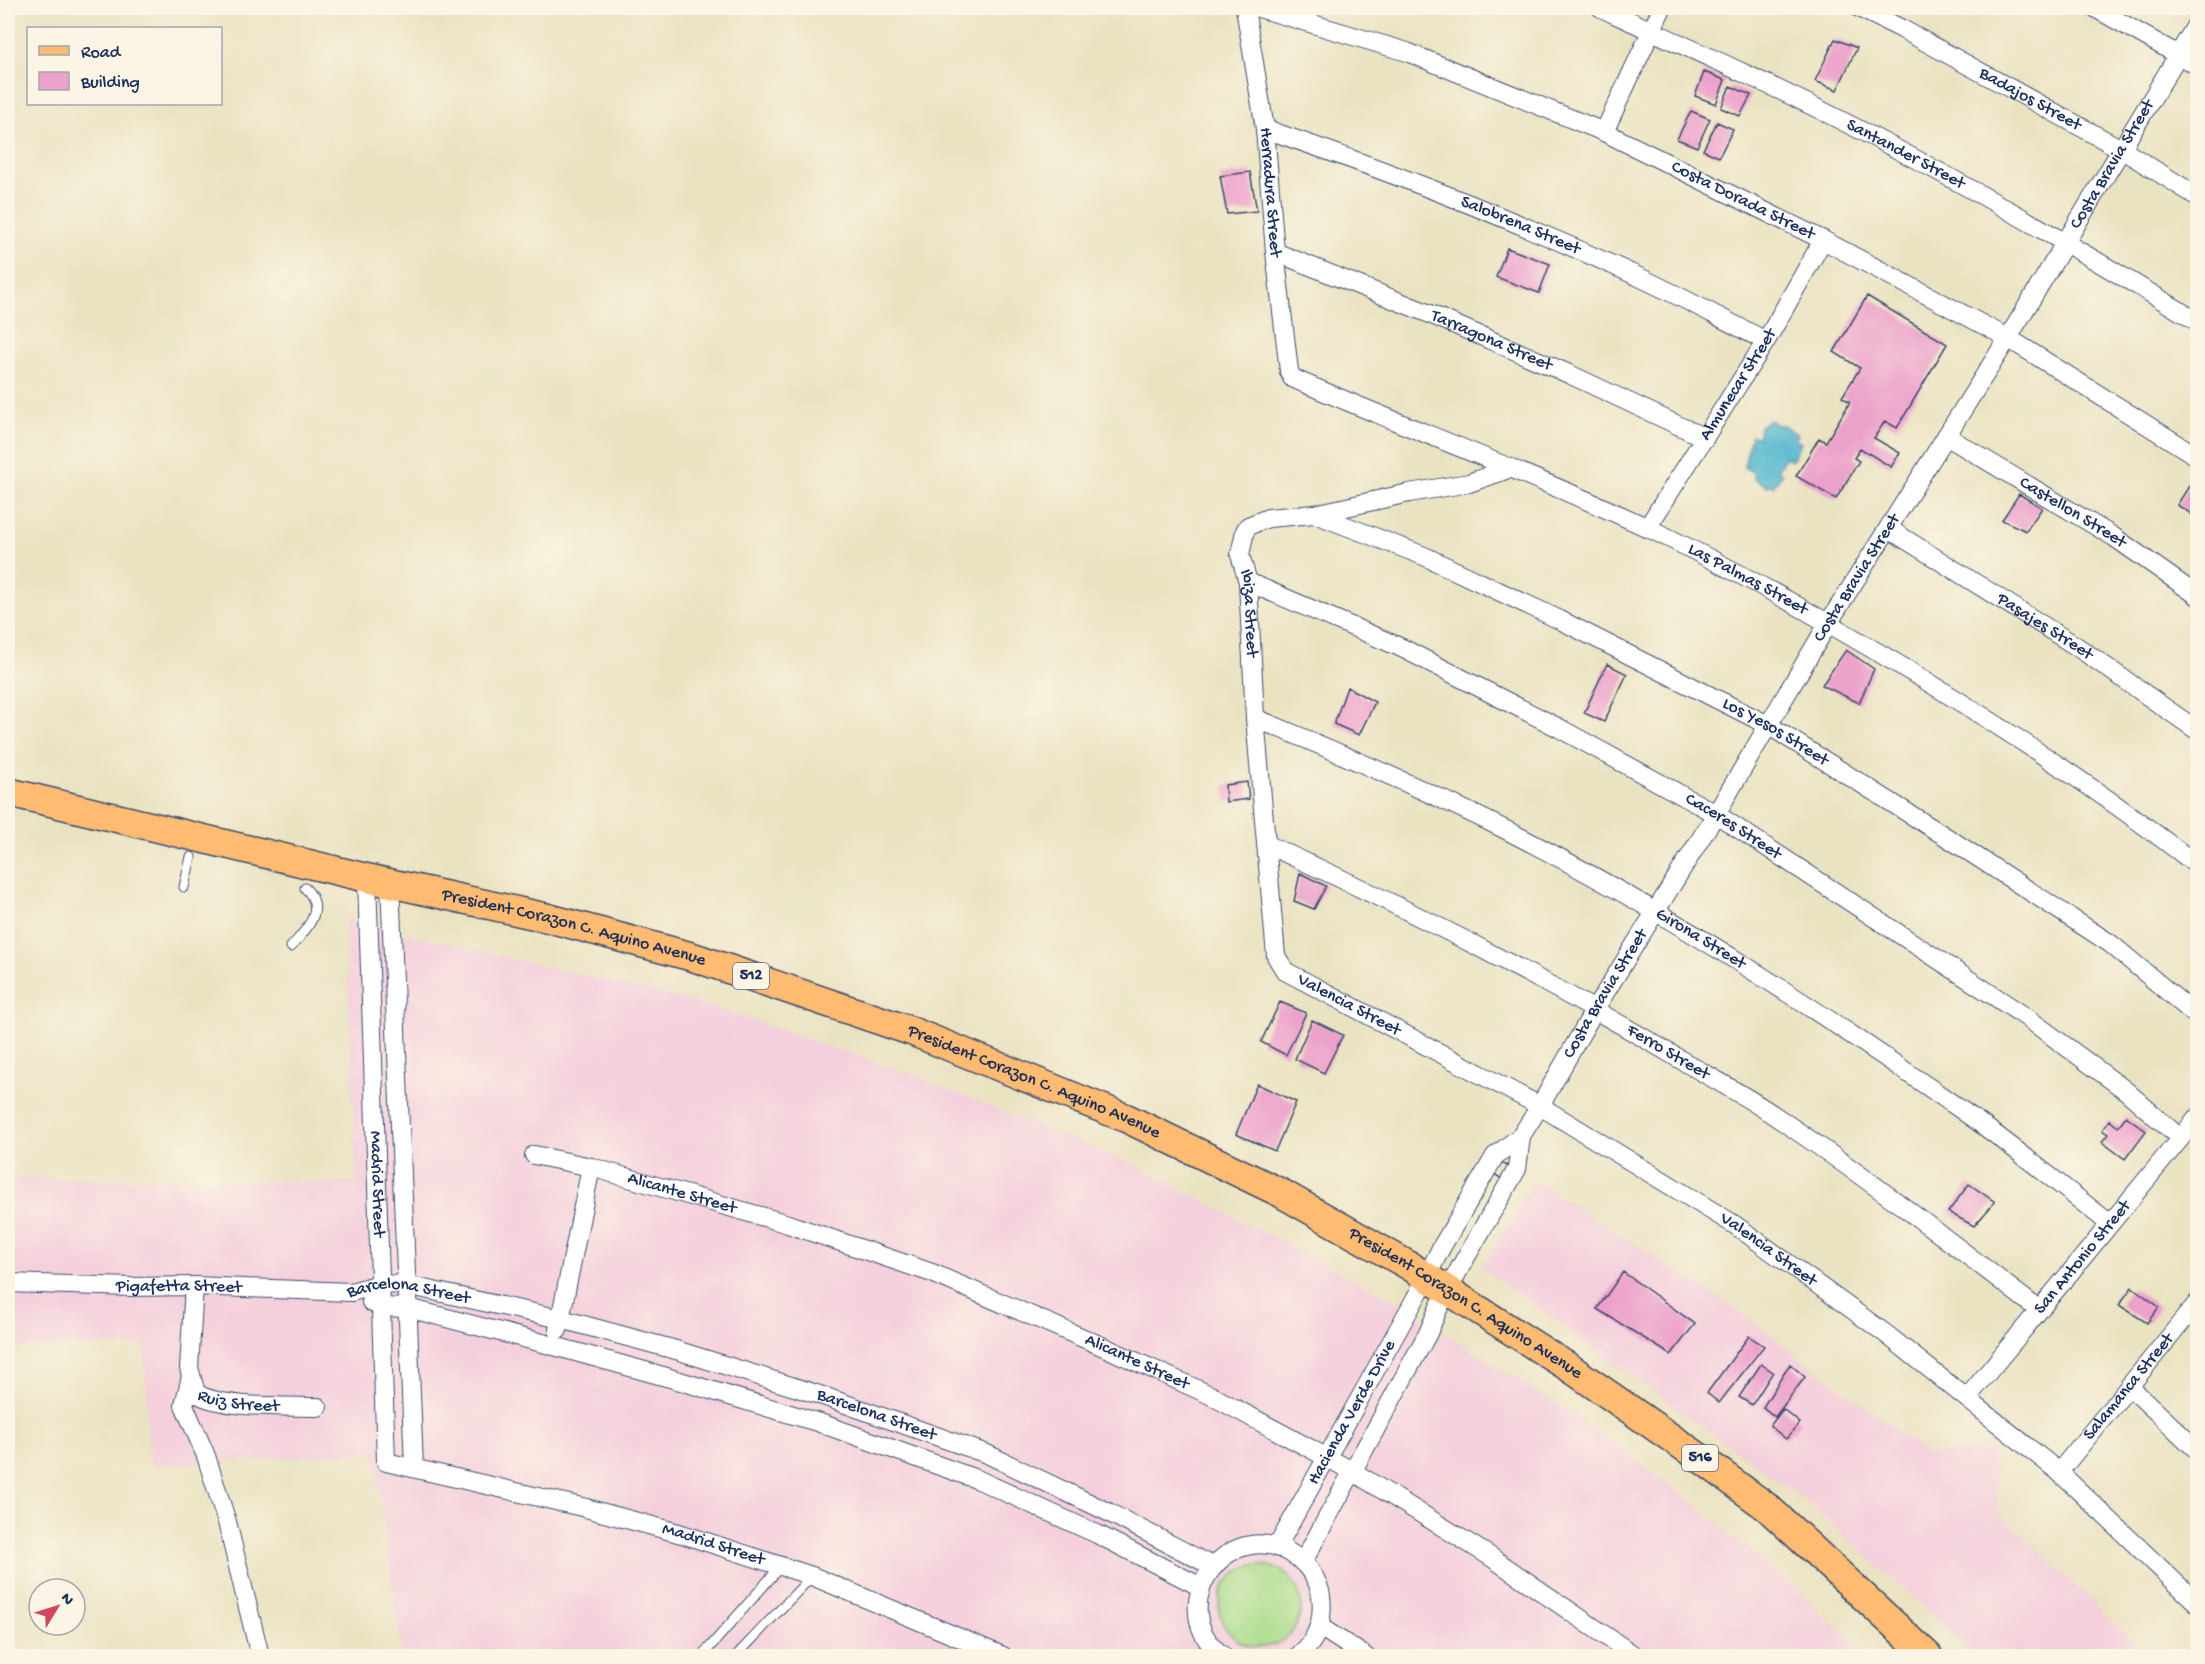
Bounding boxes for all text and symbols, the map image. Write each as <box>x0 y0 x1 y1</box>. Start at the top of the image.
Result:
legend <box>27 27 222 105</box>
text: Road <box>81 43 122 64</box>
street label: Badajos Street <box>1975 62 2086 136</box>
text: Building <box>80 73 140 94</box>
street label: Costa Bravia Street <box>2065 95 2160 233</box>
street label: Santander Street <box>1843 114 1970 195</box>
street label: Herradura Street <box>1254 127 1286 260</box>
street label: Costa Dorada Street <box>1668 156 1820 246</box>
street label: Salobrena Street <box>1457 191 1585 260</box>
street label: Tarragona Street <box>1427 305 1557 377</box>
street label: Almunecar Street <box>1695 323 1782 444</box>
street label: Castellon Street <box>2015 472 2132 554</box>
street label: Costa Bravia Street <box>1809 509 1906 646</box>
street label: Las Palmas Street <box>1684 539 1813 621</box>
street label: Ibiza Street <box>1234 567 1262 659</box>
street label: Pasajes Street <box>1992 588 2099 666</box>
street label: Los Yesos Street <box>1719 693 1834 772</box>
street label: Caceres Street <box>1681 789 1787 865</box>
street label: President Corazon C. Aquino Avenue <box>439 884 709 971</box>
street label: Girona Street <box>1652 904 1751 975</box>
street label: Costa Bravia Street <box>1559 924 1653 1062</box>
road number: 512 <box>733 963 769 989</box>
street label: Valencia Street <box>1293 968 1406 1042</box>
street label: Ferro Street <box>1622 1019 1715 1085</box>
street label: President Corazon C. Aquino Avenue <box>904 1020 1164 1144</box>
street label: Madrid Street <box>365 1130 389 1239</box>
street label: Alicante Street <box>625 1168 740 1219</box>
street label: San Antonio Street <box>2030 1195 2137 1319</box>
street label: Valencia Street <box>1715 1207 1822 1292</box>
street label: President Corazon C. Aquino Avenue <box>1344 1222 1587 1384</box>
street label: Barcelona Street <box>344 1273 474 1310</box>
street label: Pigafetta Street <box>115 1276 244 1298</box>
street label: Salamanca Street <box>2079 1328 2180 1445</box>
street label: Alicante Street <box>1082 1330 1194 1395</box>
street label: Hacienda Verde Drive <box>1303 1336 1401 1488</box>
street label: Barcelona Street <box>813 1384 941 1446</box>
street label: Ruiz Street <box>194 1385 281 1417</box>
road number: 516 <box>1682 1445 1718 1471</box>
street label: Madrid Street <box>660 1519 769 1571</box>
north arrow <box>27 1577 87 1637</box>
text: N <box>55 1590 77 1610</box>

